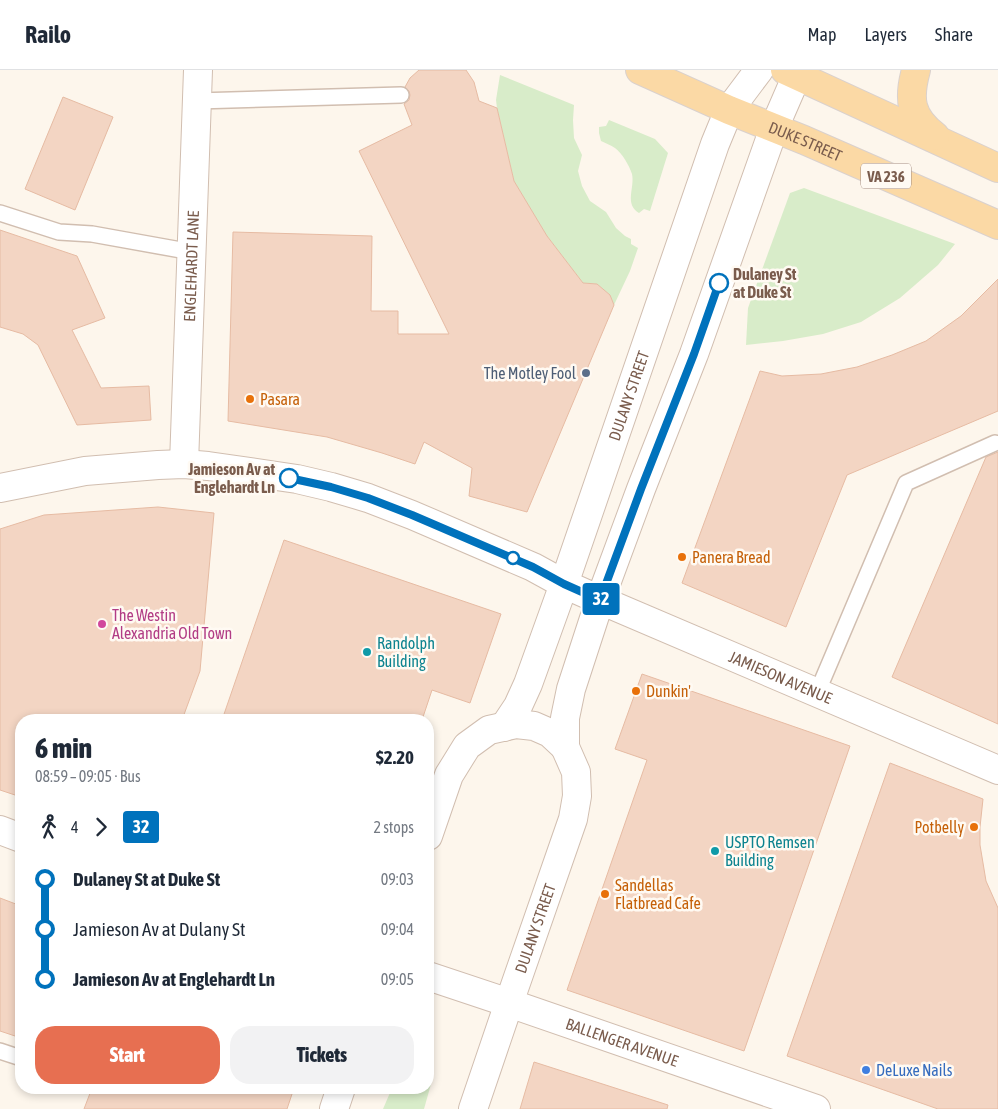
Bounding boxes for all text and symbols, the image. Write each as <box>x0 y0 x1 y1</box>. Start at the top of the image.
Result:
text: Railo <box>25 21 71 48</box>
text: Map <box>807 24 836 45</box>
text: Layers <box>864 24 907 45</box>
text: Share <box>935 24 973 45</box>
street label: DUKE STREET <box>766 118 845 165</box>
road number: VA 236 <box>861 164 911 188</box>
street label: ENGLEHARDT LANE <box>180 210 202 322</box>
place label: Dulaney St at Duke St <box>733 265 797 301</box>
marker: Dulaney St at Duke St <box>709 273 729 293</box>
street label: DULANY STREET <box>605 349 652 443</box>
place label: The Motley Fool <box>484 364 577 383</box>
marker: The Motley Fool <box>580 367 592 379</box>
place label: Pasara <box>260 390 300 408</box>
marker: Pasara <box>244 393 256 405</box>
place label: Jamieson Av at Englehardt Ln <box>187 460 275 496</box>
marker: Jamieson Av at Englehardt Ln <box>279 468 299 488</box>
place label: Panera Bread <box>692 548 771 566</box>
unlabelled marker <box>506 551 520 565</box>
marker: Panera Bread <box>676 551 688 563</box>
line badge: 32 <box>578 583 624 615</box>
text: 32 <box>593 588 609 609</box>
place label: The Westin Alexandria Old Town <box>112 606 232 642</box>
marker: The Westin Alexandria Old Town <box>96 618 108 630</box>
place label: Randolph Building <box>377 634 435 671</box>
marker: Randolph Building <box>361 646 373 658</box>
street label: JAMIESON AVENUE <box>726 647 835 707</box>
place label: Dunkin' <box>646 682 691 700</box>
marker: Dunkin' <box>630 685 642 697</box>
text: 6 min <box>35 732 92 764</box>
text: $2.20 <box>376 746 414 768</box>
text: 08:59 – 09:05 · Bus <box>35 767 141 785</box>
icon: walk <box>35 813 63 841</box>
icon: forward <box>87 813 115 841</box>
text: 32 <box>133 816 149 837</box>
text: 4 <box>71 818 79 836</box>
text: 2 stops <box>373 818 414 836</box>
place label: Potbelly <box>914 818 964 837</box>
marker: Potbelly <box>968 821 980 833</box>
place label: USPTO Remsen Building <box>725 833 815 870</box>
marker: USPTO Remsen Building <box>709 845 721 857</box>
text: Dulaney St at Duke St <box>73 868 220 890</box>
text: 09:03 <box>381 870 414 888</box>
place label: Sandellas Flatbread Cafe <box>615 876 701 912</box>
street label: DULANY STREET <box>511 881 559 976</box>
marker: Sandellas Flatbread Cafe <box>599 888 611 900</box>
text: Jamieson Av at Dulany St <box>73 918 245 940</box>
text: 09:04 <box>381 920 414 938</box>
text: Jamieson Av at Englehardt Ln <box>73 968 275 990</box>
text: 09:05 <box>381 970 414 988</box>
street label: BALLENGER AVENUE <box>564 1014 681 1070</box>
button: Start <box>35 1026 220 1084</box>
button: Tickets <box>230 1026 414 1084</box>
place label: DeLuxe Nails <box>876 1061 953 1079</box>
marker: DeLuxe Nails <box>860 1064 872 1076</box>

